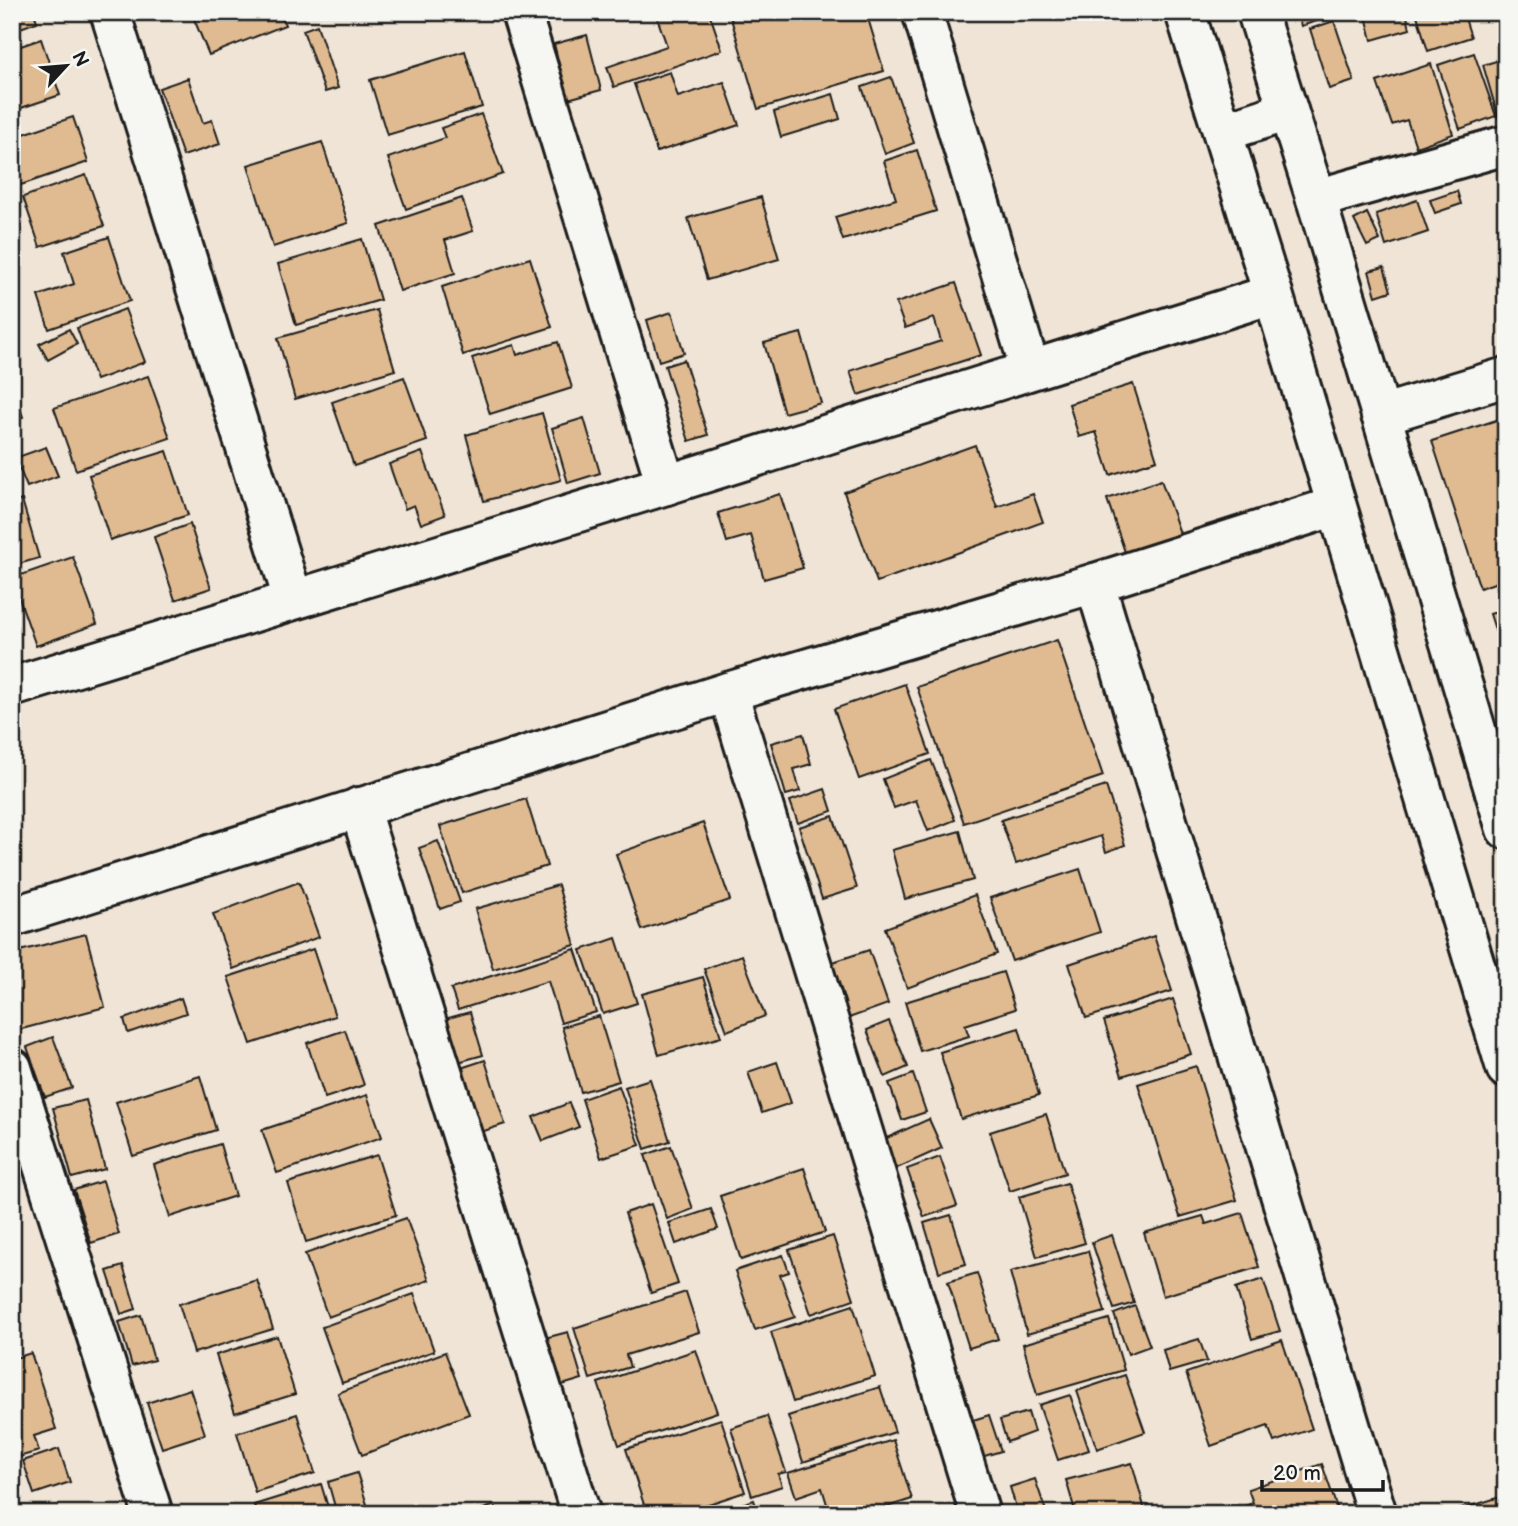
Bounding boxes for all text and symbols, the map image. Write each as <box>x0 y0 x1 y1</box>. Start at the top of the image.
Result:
north arrow <box>32 32 102 102</box>
text: N <box>66 48 93 71</box>
scale bar <box>1262 1449 1383 1493</box>
text: 20 m <box>1273 1461 1321 1486</box>

